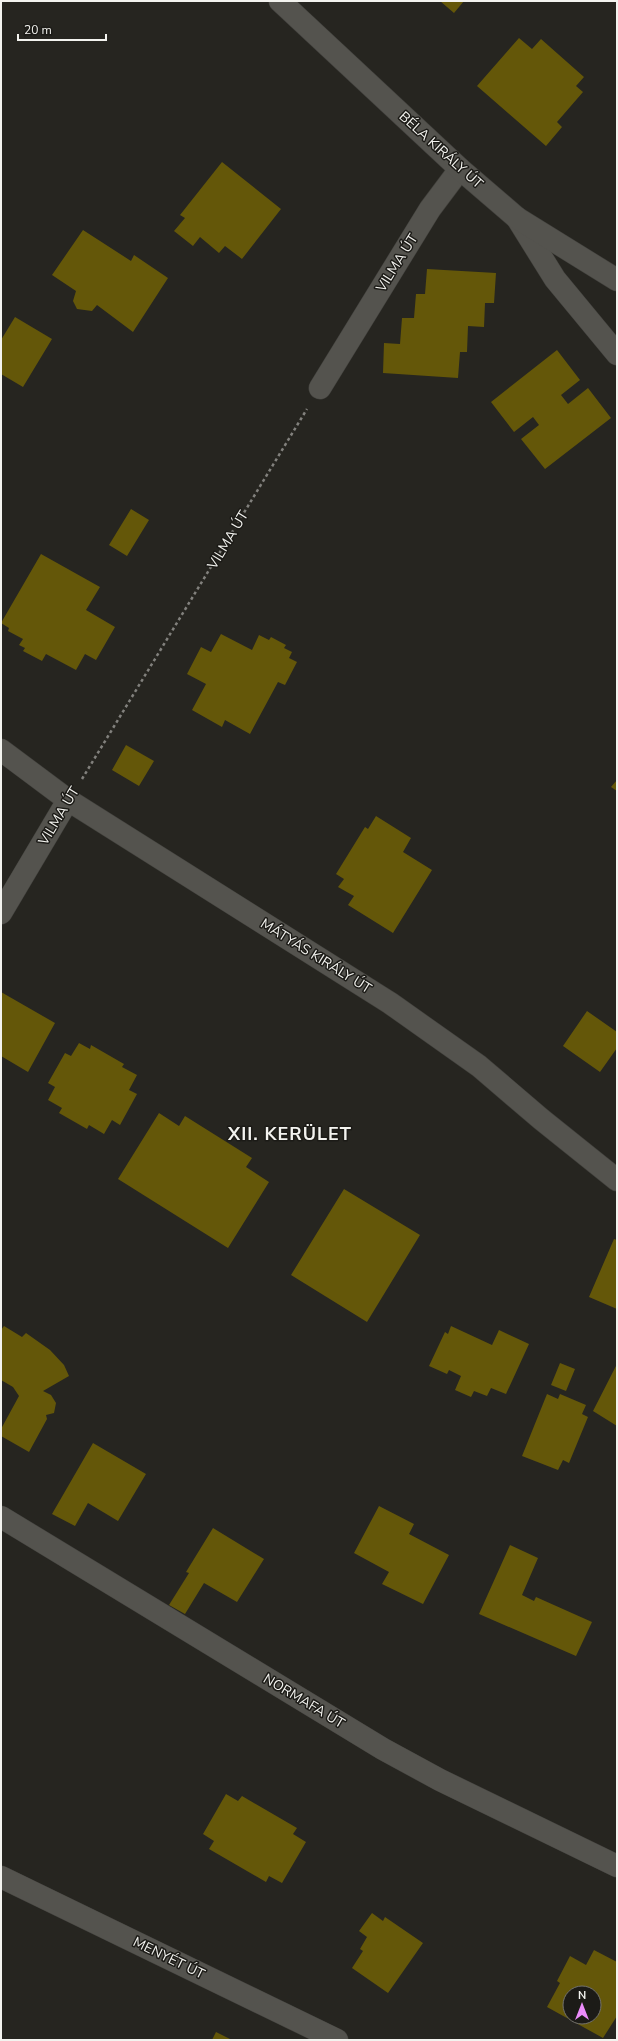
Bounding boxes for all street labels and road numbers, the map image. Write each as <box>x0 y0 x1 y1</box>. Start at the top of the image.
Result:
street label: BÉLA KIRÁLY ÚT <box>395 107 488 193</box>
street label: VILMA ÚT <box>371 230 423 297</box>
street label: VILMA ÚT <box>203 507 253 574</box>
street label: VILMA ÚT <box>34 783 84 850</box>
street label: MÁTYÁS KIRÁLY ÚT <box>257 914 376 998</box>
street label: NORMAFA ÚT <box>260 1669 349 1733</box>
street label: MENYÉT ÚT <box>130 1932 209 1984</box>

